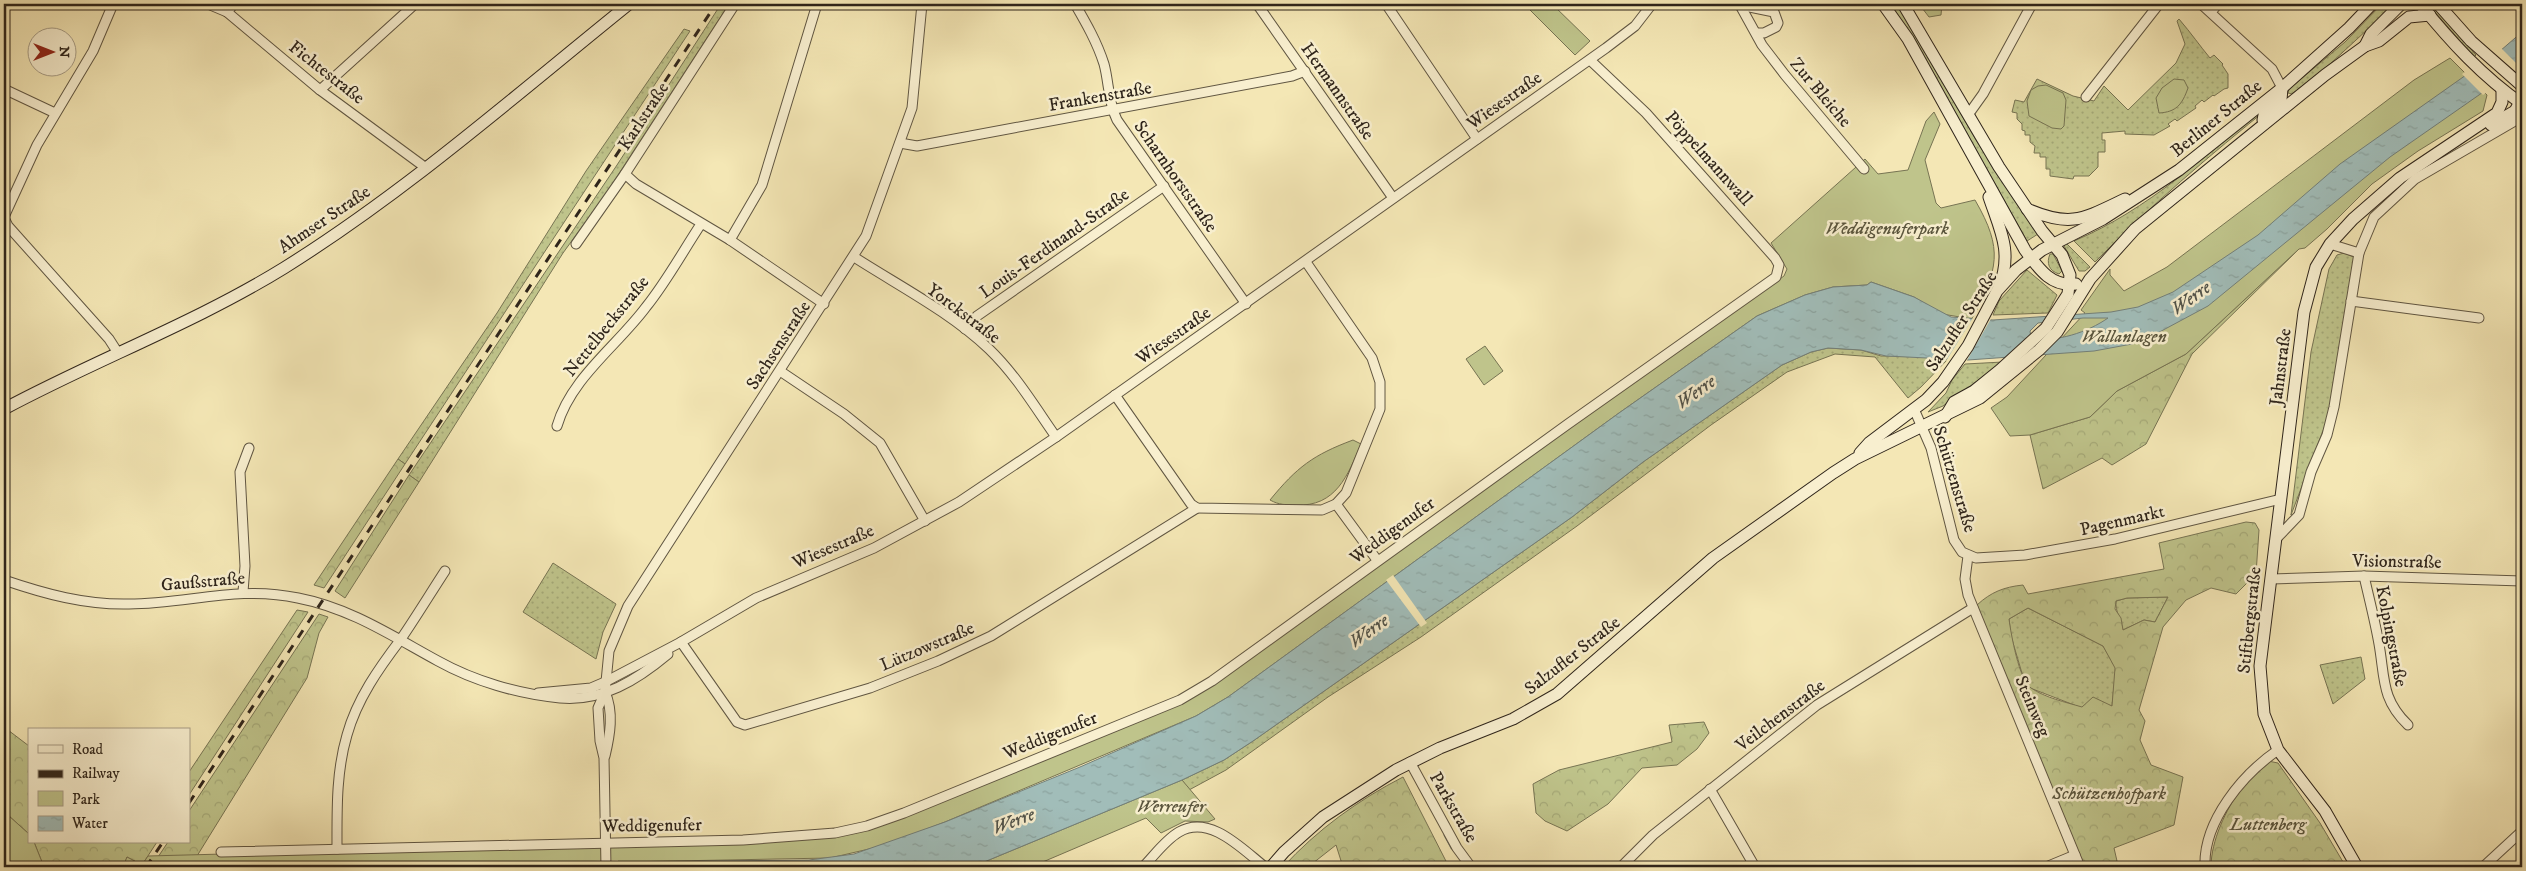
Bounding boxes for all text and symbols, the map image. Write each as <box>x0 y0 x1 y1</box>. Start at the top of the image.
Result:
north arrow <box>28 28 78 78</box>
street label: Fichtestraße <box>284 36 369 109</box>
street label: Hermannstraße <box>1296 39 1379 144</box>
text: N <box>55 46 73 58</box>
street label: Zur Bleiche <box>1785 53 1856 132</box>
street label: Wiesestraße <box>1462 67 1546 135</box>
street label: Berliner Straße <box>2167 75 2267 162</box>
street label: Frankenstraße <box>1047 77 1153 117</box>
street label: Karlstraße <box>614 78 674 155</box>
street label: Pöppelmannwall <box>1660 107 1757 211</box>
street label: Scharnhorststraße <box>1128 116 1222 237</box>
street label: Ahmser Straße <box>274 181 375 259</box>
street label: Louis-Ferdinand-Straße <box>976 184 1133 304</box>
park label: Weddigenuferpark <box>1825 218 1949 240</box>
street label: Salzufler Straße <box>1921 267 2002 376</box>
street label: Nettelbeckstraße <box>559 272 654 381</box>
water label: Werre <box>2167 276 2216 320</box>
street label: Yorckstraße <box>922 279 1005 349</box>
street label: Sachsenstraße <box>742 297 816 394</box>
street label: Wiesestraße <box>1131 302 1215 370</box>
park label: Wallanlagen <box>2081 326 2167 348</box>
street label: Jahnstraße <box>2265 327 2297 409</box>
water label: Werre <box>1672 370 1721 414</box>
street label: Schützenstraße <box>1927 423 1981 535</box>
street label: Weddigenufer <box>1345 492 1440 570</box>
street label: Pagenmarkt <box>2078 501 2167 541</box>
street label: Wiesestraße <box>788 520 877 574</box>
street label: Visionstraße <box>2351 550 2442 574</box>
street label: Stiftbergstraße <box>2233 566 2267 675</box>
street label: Gaußstraße <box>160 567 246 597</box>
street label: Kolpingstraße <box>2370 584 2412 689</box>
water label: Werre <box>1345 609 1394 653</box>
street label: Salzufler Straße <box>1521 612 1625 700</box>
street label: Lützowstraße <box>877 617 978 677</box>
street label: Steinweg <box>2009 672 2055 741</box>
street label: Veilchenstraße <box>1731 675 1830 757</box>
street label: Weddigenufer <box>999 707 1101 765</box>
legend <box>28 728 190 844</box>
text: Road <box>72 740 104 759</box>
text: Railway <box>72 764 120 783</box>
street label: Parkstraße <box>1424 768 1482 847</box>
park label: Schützenhofpark <box>2051 783 2166 805</box>
text: Park <box>72 790 101 809</box>
park label: Werreufer <box>1137 796 1207 818</box>
water label: Werre <box>989 803 1038 840</box>
text: Water <box>71 814 108 833</box>
street label: Weddigenufer <box>601 814 702 838</box>
park label: Luttenberg <box>2229 814 2308 836</box>

